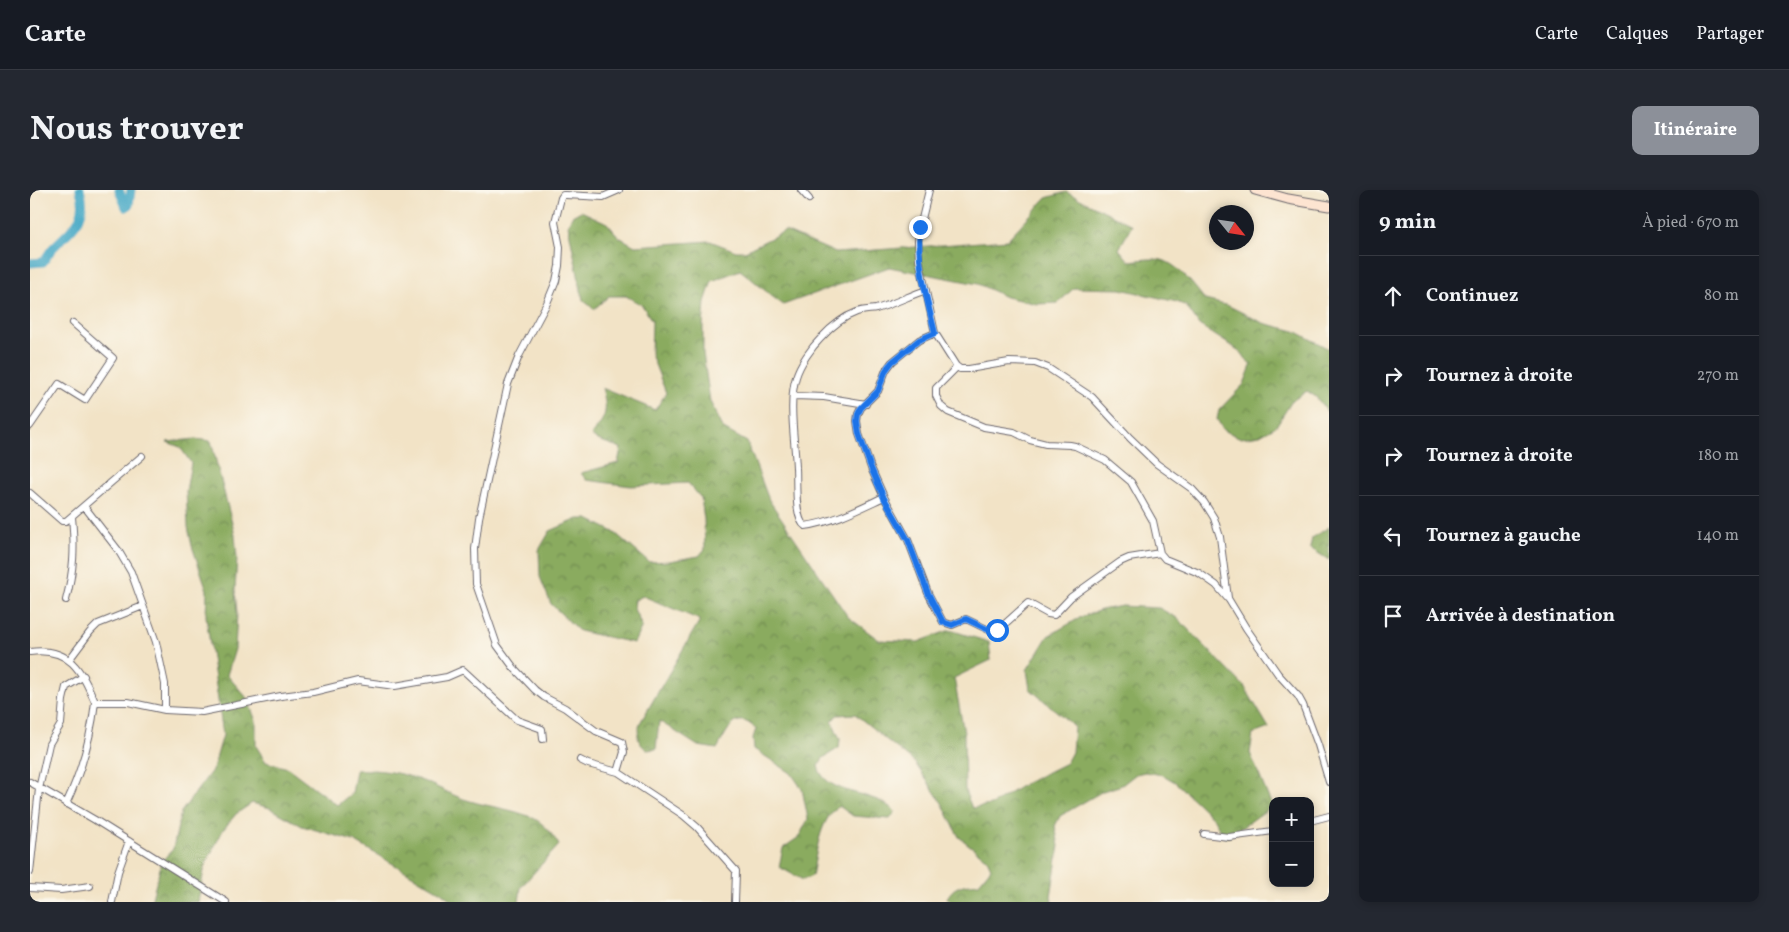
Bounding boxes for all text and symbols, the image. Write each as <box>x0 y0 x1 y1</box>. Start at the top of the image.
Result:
text: Carte <box>25 18 86 52</box>
text: Carte <box>1535 22 1578 47</box>
text: Calques <box>1606 22 1668 47</box>
text: Partager <box>1696 22 1764 47</box>
text: Nous trouver <box>30 106 244 154</box>
button: Itinéraire <box>1632 106 1759 155</box>
north arrow <box>1209 205 1254 250</box>
text: 9 min <box>1379 208 1436 237</box>
text: À pied · 670 m <box>1642 212 1739 234</box>
route end <box>909 216 932 239</box>
icon: ahead <box>1379 282 1407 310</box>
text: Continuez <box>1426 283 1518 309</box>
text: 80 m <box>1704 285 1739 307</box>
icon: right <box>1379 362 1407 390</box>
text: Tournez à droite <box>1426 363 1573 389</box>
text: 270 m <box>1697 365 1739 387</box>
icon: right <box>1379 442 1407 470</box>
text: Tournez à droite <box>1426 443 1573 469</box>
text: 180 m <box>1698 445 1739 467</box>
icon: left <box>1379 522 1407 550</box>
text: Tournez à gauche <box>1426 523 1581 549</box>
text: 140 m <box>1697 525 1739 547</box>
icon: arrive <box>1379 602 1407 630</box>
text: Arrivée à destination <box>1426 603 1615 629</box>
route start <box>986 619 1009 642</box>
map controls <box>1269 797 1314 887</box>
button: + <box>1269 797 1314 842</box>
button: − <box>1269 842 1314 887</box>

